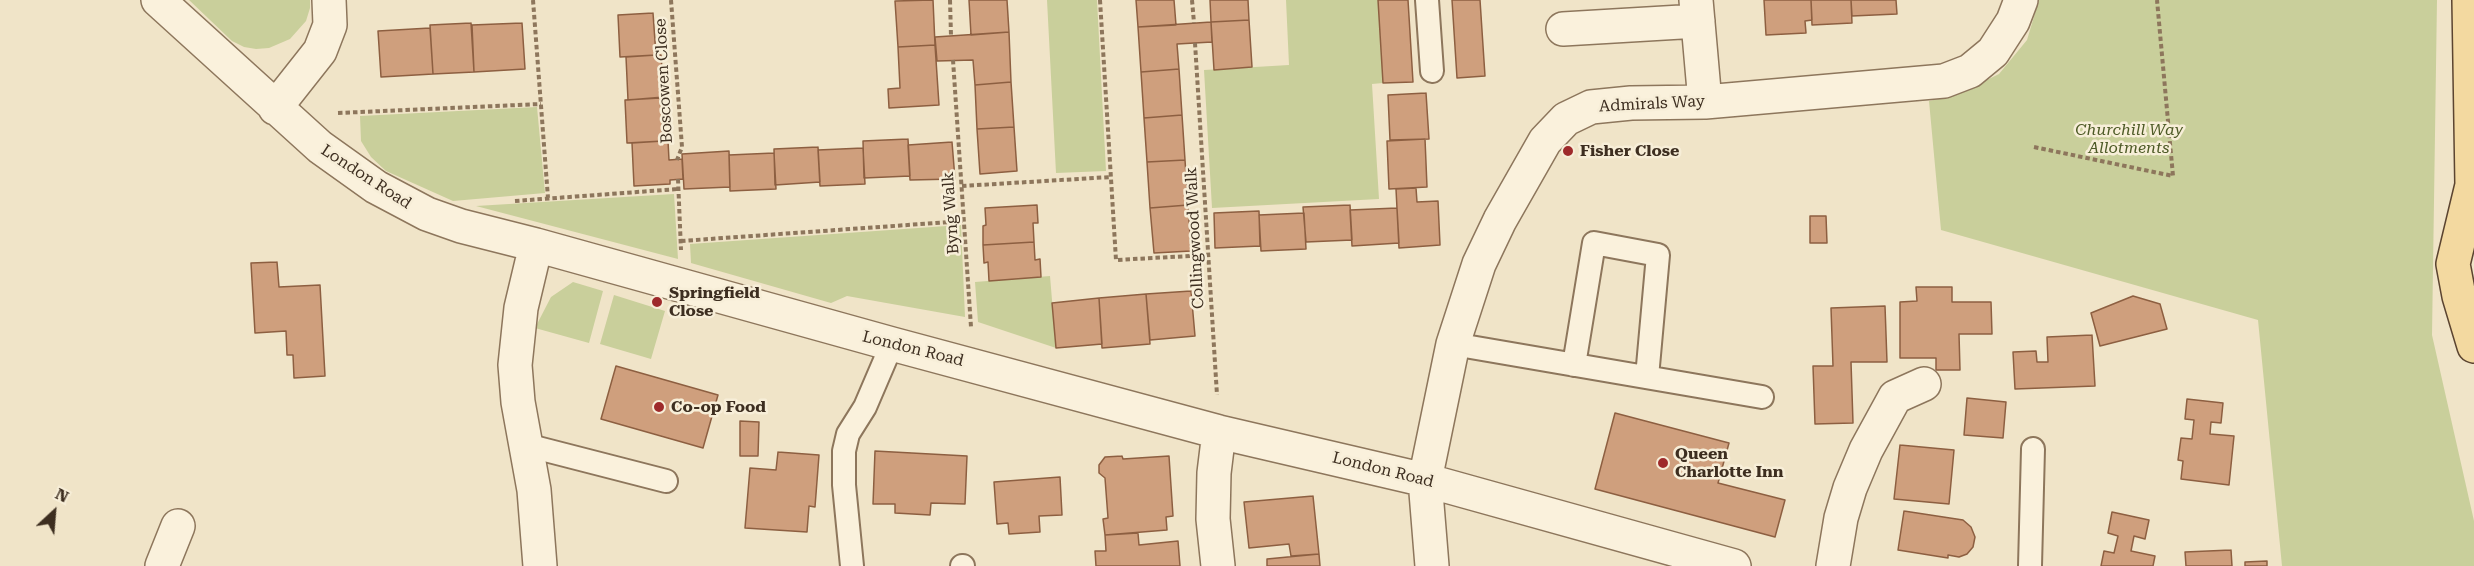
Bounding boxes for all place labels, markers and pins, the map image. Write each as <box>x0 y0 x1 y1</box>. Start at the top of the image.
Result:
place label: Fisher Close <box>1580 141 1679 161</box>
marker: Fisher Close <box>1561 144 1575 158</box>
place label: Springfield Close <box>669 283 760 321</box>
marker: Springfield Close <box>650 295 664 309</box>
place label: Co-op Food <box>671 397 766 417</box>
marker: Co-op Food <box>652 400 666 414</box>
place label: Queen Charlotte Inn <box>1675 444 1784 482</box>
marker: Queen Charlotte Inn <box>1656 456 1670 470</box>

